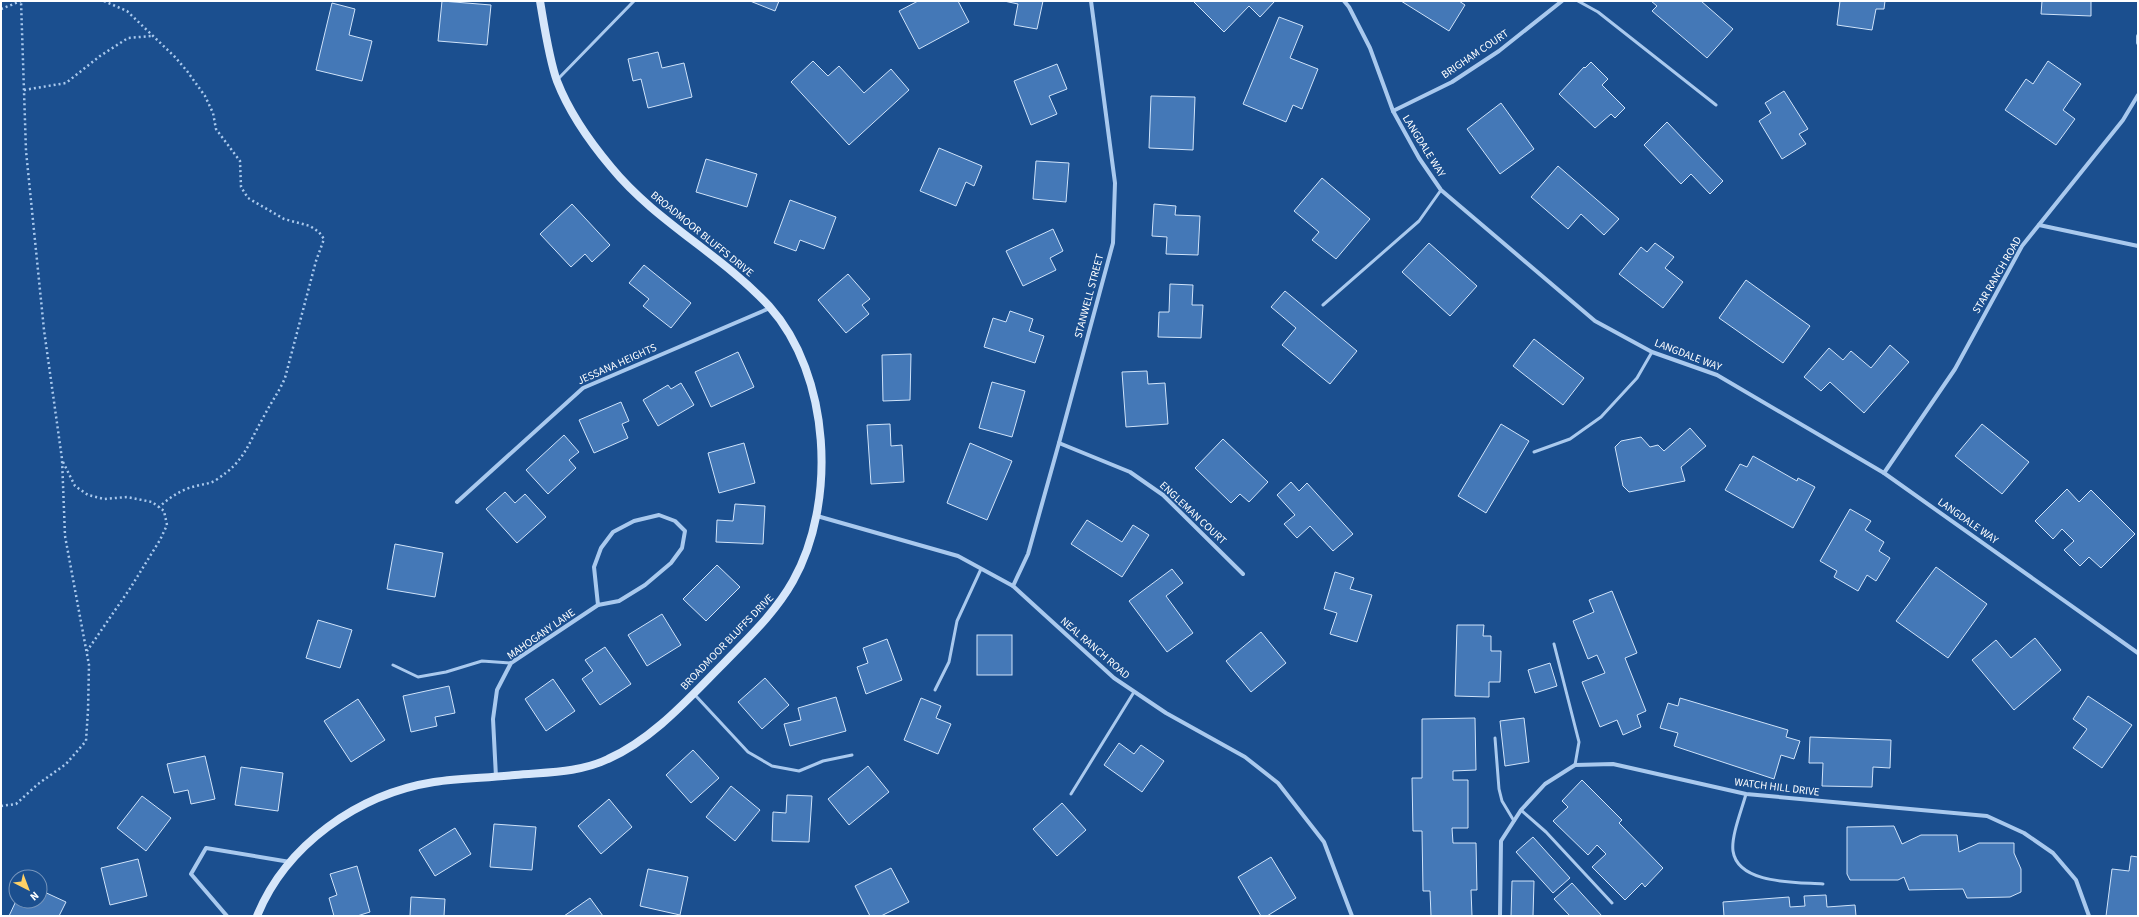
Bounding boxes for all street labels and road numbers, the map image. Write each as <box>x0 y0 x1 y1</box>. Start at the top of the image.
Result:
street label: BRIGHAM COURT <box>1438 26 1512 82</box>
street label: LANGDALE WAY <box>1399 112 1450 181</box>
street label: BROADMOOR BLUFFS DRIVE <box>647 188 757 280</box>
street label: STAR RANCH ROAD <box>1969 234 2025 316</box>
street label: STANWELL STREET <box>1071 252 1108 340</box>
street label: LANGDALE WAY <box>1652 335 1725 375</box>
street label: JESSANA HEIGHTS <box>575 340 659 388</box>
street label: ENGLEMAN COURT <box>1156 478 1230 548</box>
street label: LANGDALE WAY <box>1935 495 2002 548</box>
street label: BROADMOOR BLUFFS DRIVE <box>677 590 777 693</box>
street label: MAHOGANY LANE <box>504 605 578 663</box>
street label: NEAL RANCH ROAD <box>1057 614 1133 683</box>
street label: WATCH HILL DRIVE <box>1734 774 1821 800</box>

